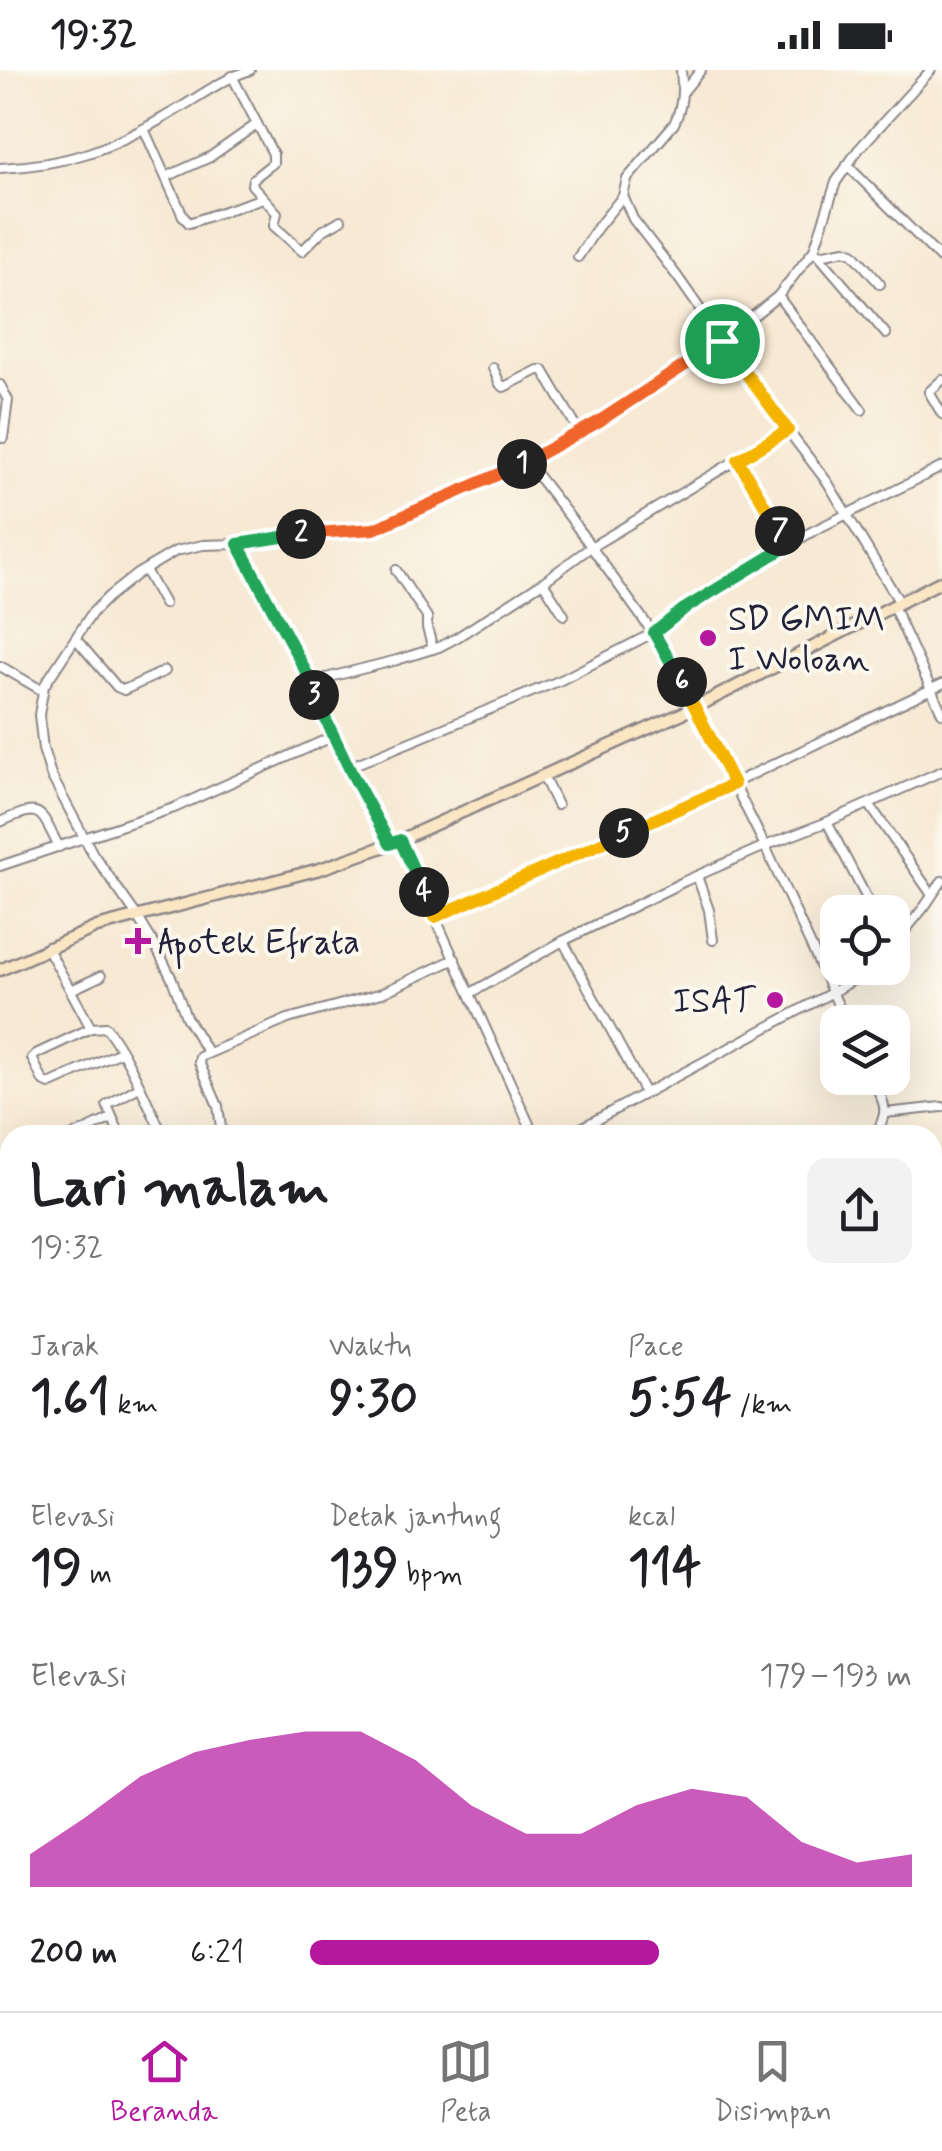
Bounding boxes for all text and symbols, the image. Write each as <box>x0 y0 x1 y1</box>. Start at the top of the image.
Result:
text: 19:32 <box>50 11 137 60</box>
pin <box>680 299 765 384</box>
icon: arrive <box>695 314 750 369</box>
pin: 1 <box>497 439 547 489</box>
text: 1 <box>516 445 528 482</box>
pin: 7 <box>755 506 805 556</box>
pin: 2 <box>276 509 326 559</box>
text: 7 <box>772 512 789 549</box>
text: 2 <box>294 515 308 552</box>
place label: SD GMIM I Woloan <box>728 597 885 683</box>
marker: SD GMIM I Woloan <box>697 627 719 649</box>
pin: 6 <box>657 657 707 707</box>
text: 6 <box>675 663 689 700</box>
pin: 3 <box>289 670 339 720</box>
text: 3 <box>308 676 320 713</box>
pin: 5 <box>599 808 649 858</box>
text: 5 <box>616 814 632 851</box>
pin: 4 <box>399 867 449 917</box>
text: 4 <box>416 873 432 910</box>
map controls <box>820 895 910 1095</box>
button: locate <box>820 895 910 985</box>
place label: Apotek Efrata <box>158 920 360 970</box>
marker: Apotek Efrata <box>127 930 149 952</box>
place label: ISAT <box>673 979 756 1025</box>
marker: ISAT <box>764 989 786 1011</box>
button: layers <box>820 1005 910 1095</box>
text: Lari malam <box>30 1153 330 1225</box>
button: share <box>807 1158 912 1263</box>
text: 19:32 <box>30 1227 103 1269</box>
text: Jarak <box>30 1329 99 1366</box>
text: Waktu <box>329 1329 412 1366</box>
text: Pace <box>628 1329 684 1366</box>
text: 1.61 <box>30 1366 110 1432</box>
text: 9:30 <box>329 1366 418 1432</box>
text: 5:54 <box>628 1366 732 1432</box>
text: km <box>110 1387 158 1424</box>
text: /km <box>732 1387 792 1424</box>
text: Elevasi <box>30 1499 115 1536</box>
text: Detak jantung <box>329 1499 502 1536</box>
text: kcal <box>628 1499 675 1536</box>
text: 19 <box>30 1536 82 1602</box>
text: 139 <box>329 1536 399 1602</box>
text: 114 <box>628 1536 701 1602</box>
text: m <box>82 1557 112 1594</box>
text: bpm <box>399 1557 463 1594</box>
text: Elevasi <box>30 1655 127 1697</box>
text: 179–193 m <box>760 1655 912 1697</box>
text: 200 m <box>30 1932 117 1974</box>
text: 6:21 <box>190 1932 244 1974</box>
tab: Beranda <box>110 2034 218 2131</box>
tab: Peta <box>438 2034 493 2131</box>
tab: Disimpan <box>714 2034 832 2131</box>

